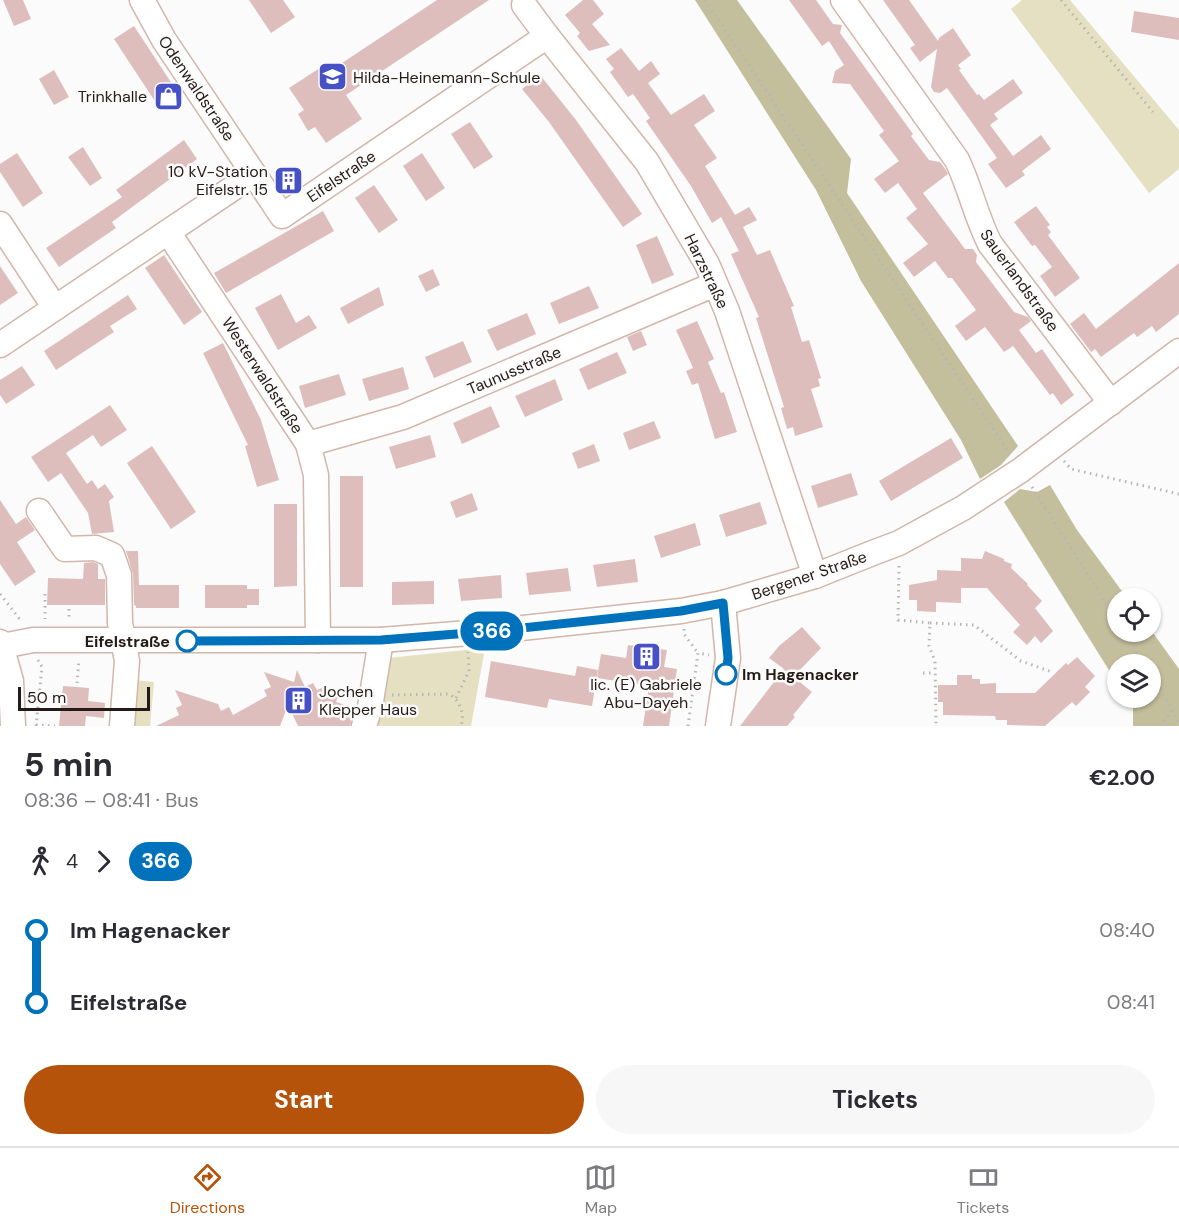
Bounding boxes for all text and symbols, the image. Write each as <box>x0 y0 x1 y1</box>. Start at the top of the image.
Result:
street label: Odenwaldstraße <box>154 31 240 145</box>
school or university icon: Hilda-Heinemann-Schule <box>316 61 348 93</box>
place label: Hilda-Heinemann-Schule <box>353 67 540 88</box>
shop icon: Trinkhalle <box>152 80 184 112</box>
place label: Trinkhalle <box>78 86 147 107</box>
street label: Eifelstraße <box>303 146 380 207</box>
place label: 10 kV-Station Eifelstr. 15 <box>168 161 268 200</box>
building icon: 10 kV-Station Eifelstr. 15 <box>273 164 305 196</box>
street label: Sauerlandstraße <box>975 225 1064 336</box>
street label: Harzstraße <box>679 230 734 312</box>
street label: Westerwaldstraße <box>217 313 308 437</box>
street label: Taunusstraße <box>464 341 564 400</box>
street label: Bergener Straße <box>749 546 869 605</box>
map controls <box>1107 588 1161 708</box>
button: locate <box>1107 588 1161 642</box>
line badge: 366 <box>458 612 526 650</box>
text: 366 <box>472 617 512 645</box>
marker: Eifelstraße <box>176 630 198 652</box>
place label: Eifelstraße <box>85 631 170 652</box>
building icon: lic. (E) Gabriele Abu-Dayeh <box>630 640 662 672</box>
button: layers <box>1107 654 1161 708</box>
marker: Im Hagenacker <box>715 663 737 685</box>
place label: Im Hagenacker <box>742 664 859 685</box>
place label: lic. (E) Gabriele Abu-Dayeh <box>590 674 702 713</box>
place label: Jochen Klepper Haus <box>319 681 417 720</box>
scale bar <box>18 684 150 712</box>
building icon: Jochen Klepper Haus <box>282 684 314 716</box>
text: 50 m <box>27 687 66 708</box>
text: 5 min <box>24 743 113 786</box>
text: €2.00 <box>1089 763 1155 792</box>
text: 08:36 – 08:41 · Bus <box>24 787 199 813</box>
icon: walk <box>24 845 57 878</box>
icon: forward <box>87 845 120 878</box>
text: 366 <box>141 847 180 875</box>
text: 4 <box>66 848 78 874</box>
text: Im Hagenacker <box>70 916 230 945</box>
text: 08:40 <box>1099 917 1155 943</box>
text: Eifelstraße <box>70 988 187 1017</box>
text: 08:41 <box>1107 989 1155 1015</box>
button: Start <box>24 1065 584 1134</box>
button: Tickets <box>596 1065 1155 1134</box>
tab: Directions <box>170 1161 245 1218</box>
tab: Map <box>584 1161 617 1218</box>
tab: Tickets <box>957 1161 1009 1218</box>

